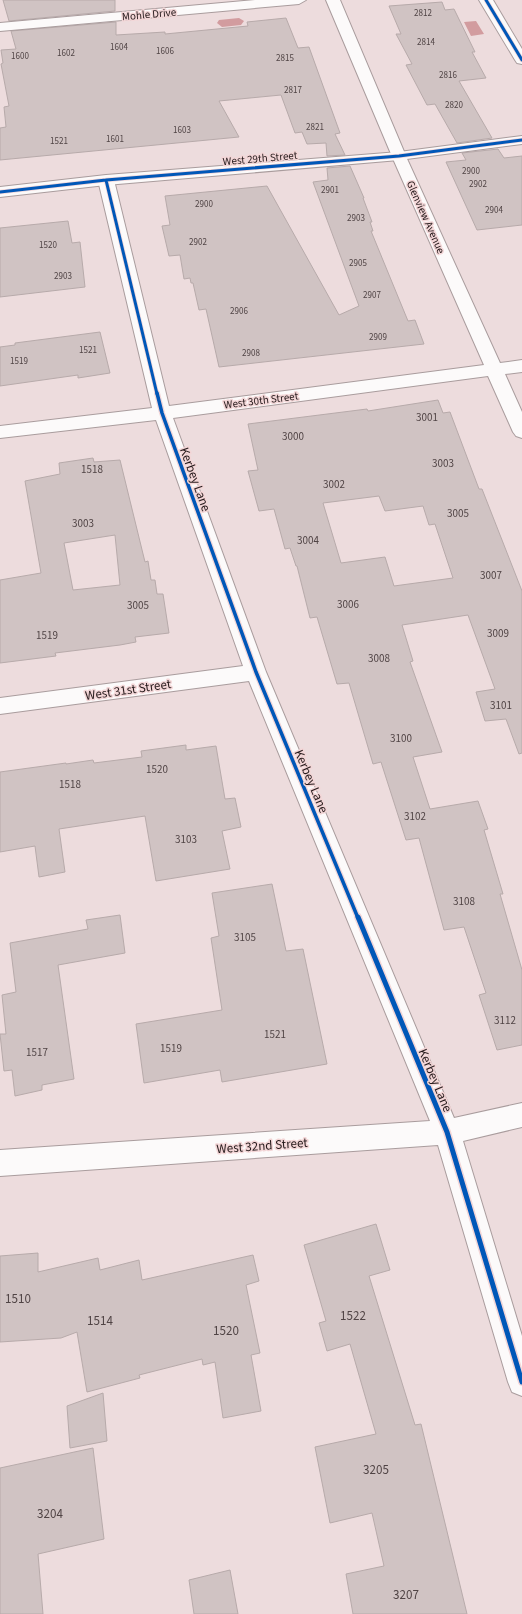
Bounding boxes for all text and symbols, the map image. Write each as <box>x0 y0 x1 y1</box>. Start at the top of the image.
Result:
street label: Mohle Drive <box>121 5 177 24</box>
house number: 2812 <box>414 7 432 20</box>
house number: 2814 <box>417 36 435 49</box>
house number: 1604 <box>110 41 128 54</box>
house number: 1606 <box>156 45 174 58</box>
house number: 1602 <box>57 47 75 60</box>
house number: 1600 <box>11 50 29 63</box>
house number: 2815 <box>276 52 294 65</box>
house number: 2816 <box>439 69 457 82</box>
house number: 2817 <box>284 84 302 97</box>
house number: 2820 <box>445 99 463 112</box>
house number: 2821 <box>306 121 324 134</box>
house number: 1603 <box>173 124 191 137</box>
house number: 1601 <box>106 133 124 146</box>
house number: 1521 <box>50 135 68 148</box>
street label: West 29th Street <box>222 148 298 169</box>
house number: 2900 <box>462 165 480 178</box>
street label: Glenview Avenue <box>403 178 449 257</box>
house number: 2902 <box>469 178 487 191</box>
house number: 2901 <box>321 184 339 197</box>
house number: 2900 <box>195 198 213 211</box>
house number: 2904 <box>485 204 503 217</box>
house number: 2903 <box>347 212 365 225</box>
house number: 2902 <box>189 236 207 249</box>
house number: 1520 <box>39 239 57 252</box>
house number: 2905 <box>349 257 367 270</box>
house number: 2903 <box>54 270 72 283</box>
house number: 2907 <box>363 289 381 302</box>
house number: 2906 <box>230 305 248 318</box>
house number: 2909 <box>369 331 387 344</box>
house number: 1521 <box>79 344 97 357</box>
house number: 2908 <box>242 347 260 360</box>
house number: 1519 <box>10 355 28 368</box>
street label: West 30th Street <box>223 388 299 412</box>
house number: 3001 <box>416 410 438 425</box>
house number: 3000 <box>282 429 304 444</box>
street label: Kerbey Lane <box>175 445 215 514</box>
house number: 3003 <box>432 456 454 471</box>
house number: 1518 <box>81 462 103 477</box>
house number: 3002 <box>323 477 345 492</box>
house number: 3005 <box>447 506 469 521</box>
house number: 3003 <box>72 516 94 531</box>
house number: 3004 <box>297 533 319 548</box>
house number: 3007 <box>480 568 502 583</box>
house number: 3006 <box>337 597 359 612</box>
house number: 3005 <box>127 598 149 613</box>
house number: 3009 <box>487 626 509 641</box>
house number: 1519 <box>36 628 58 643</box>
house number: 3008 <box>368 651 390 666</box>
street label: West 31st Street <box>84 675 173 705</box>
house number: 3101 <box>490 698 512 713</box>
house number: 3100 <box>390 731 412 746</box>
street label: Kerbey Lane <box>290 747 332 816</box>
house number: 1520 <box>146 762 168 777</box>
house number: 1518 <box>59 777 81 792</box>
house number: 3102 <box>404 809 426 824</box>
house number: 3103 <box>175 832 197 847</box>
house number: 3108 <box>453 894 475 909</box>
house number: 3105 <box>234 930 256 945</box>
house number: 3112 <box>494 1013 516 1028</box>
house number: 1521 <box>264 1027 286 1042</box>
house number: 1519 <box>160 1041 182 1056</box>
house number: 1517 <box>26 1045 48 1060</box>
street label: Kerbey Lane <box>414 1046 456 1115</box>
street label: West 32nd Street <box>216 1134 309 1158</box>
house number: 1510 <box>5 1290 31 1308</box>
house number: 1522 <box>340 1307 366 1325</box>
house number: 1514 <box>87 1312 113 1330</box>
house number: 1520 <box>213 1322 239 1340</box>
house number: 3205 <box>363 1461 389 1479</box>
house number: 3204 <box>37 1505 63 1523</box>
house number: 3207 <box>393 1586 419 1604</box>

